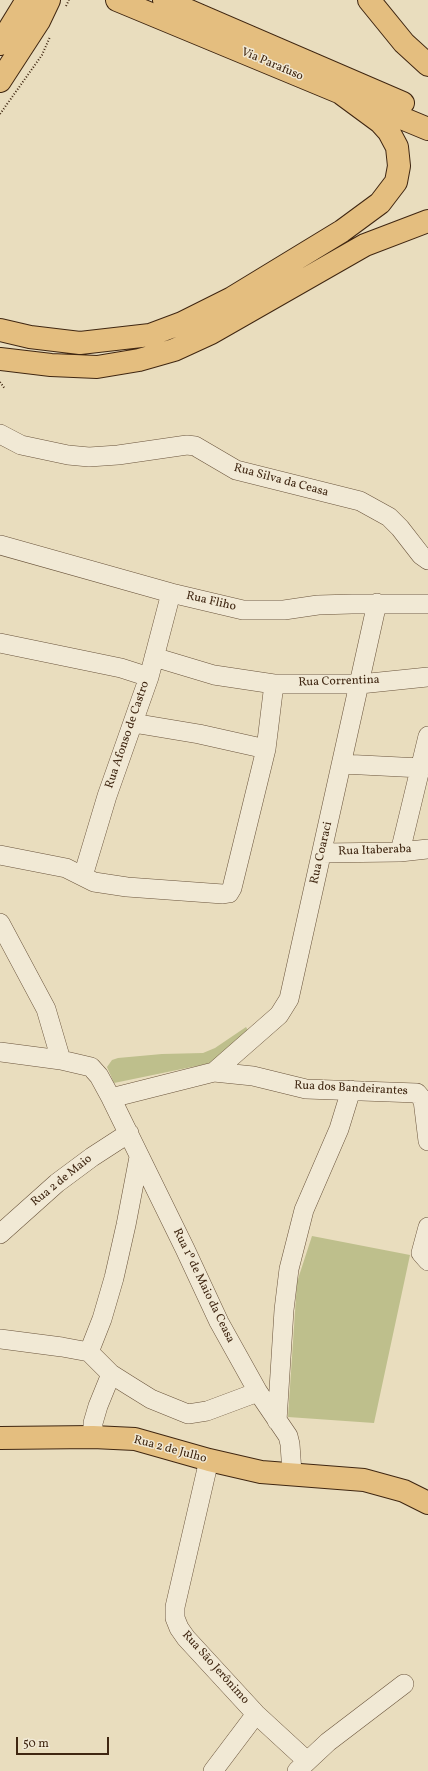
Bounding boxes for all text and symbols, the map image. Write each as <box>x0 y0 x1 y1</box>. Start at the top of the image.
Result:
street label: Via Parafuso <box>239 45 305 85</box>
street label: Rua Silva da Ceasa <box>232 461 330 501</box>
street label: Rua Fliho <box>185 589 237 615</box>
street label: Rua Correntina <box>298 673 380 691</box>
street label: Rua Afonso de Castro <box>103 679 153 791</box>
street label: Rua Coaraci <box>308 820 336 886</box>
street label: Rua Itaberaba <box>338 843 412 859</box>
street label: Rua dos Bandeirantes <box>294 1079 408 1099</box>
street label: Rua 2 de Maio <box>29 1152 95 1210</box>
street label: Rua 1º de Maio da Ceasa <box>169 1226 237 1346</box>
street label: Rua 2 de Julho <box>132 1433 208 1467</box>
street label: Rua São Jerônimo <box>178 1628 252 1708</box>
scale bar <box>18 1729 111 1755</box>
text: 50 m <box>23 1736 49 1752</box>

